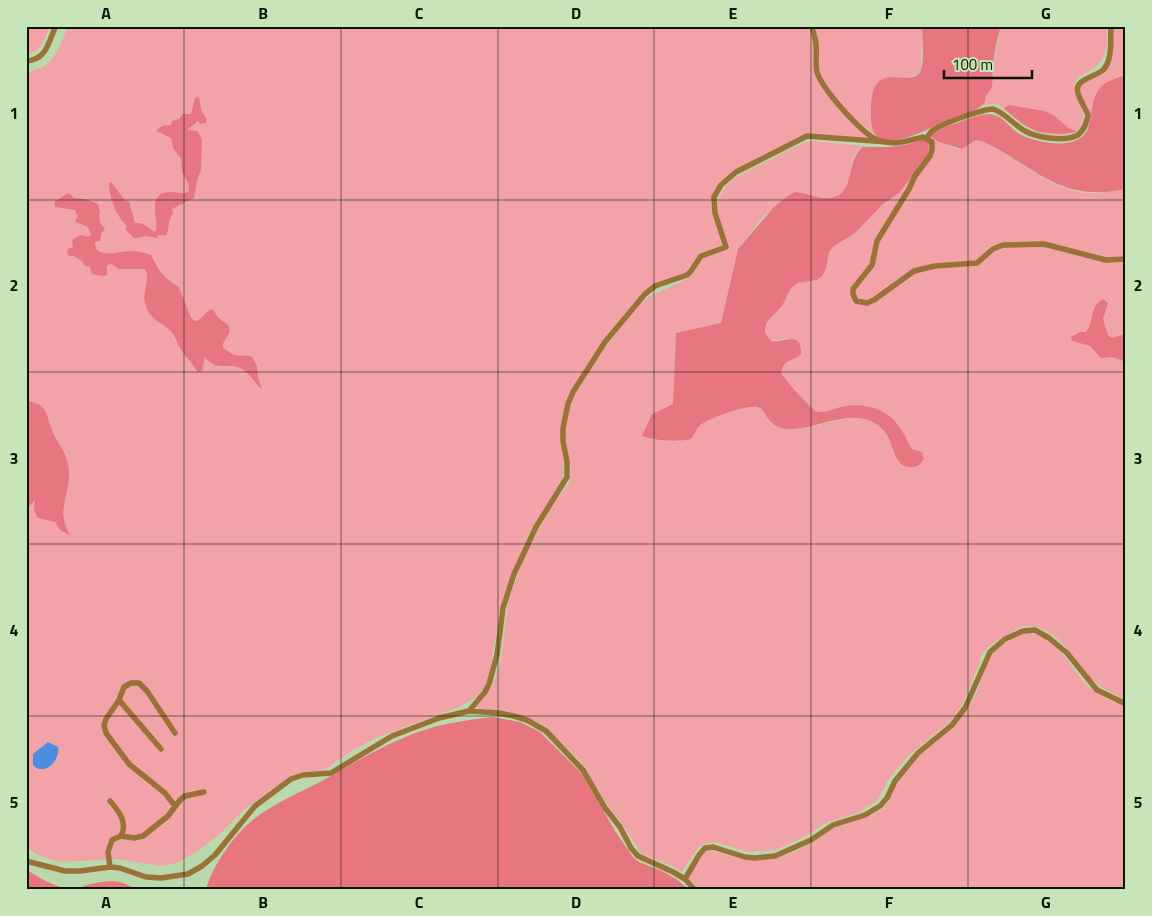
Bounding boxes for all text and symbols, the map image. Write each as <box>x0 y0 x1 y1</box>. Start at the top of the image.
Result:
text: A <box>101 1 111 25</box>
text: B <box>258 1 268 25</box>
text: C <box>415 1 424 25</box>
text: D <box>571 1 581 25</box>
text: E <box>729 1 738 25</box>
text: F <box>885 1 894 25</box>
text: G <box>1041 1 1051 25</box>
scale bar <box>944 48 1032 80</box>
text: 100 m <box>952 53 993 76</box>
text: 1 <box>10 101 18 125</box>
text: 1 <box>1134 101 1142 125</box>
text: 2 <box>10 273 18 297</box>
text: 2 <box>1134 273 1142 297</box>
text: 3 <box>10 446 18 470</box>
text: 3 <box>1134 446 1142 470</box>
text: 4 <box>10 618 19 642</box>
text: 4 <box>1134 618 1143 642</box>
text: 5 <box>10 790 19 814</box>
text: 5 <box>1134 790 1143 814</box>
text: A <box>101 890 111 914</box>
text: B <box>258 890 268 914</box>
text: C <box>415 890 424 914</box>
text: D <box>571 890 581 914</box>
text: E <box>729 890 738 914</box>
text: F <box>885 890 894 914</box>
text: G <box>1041 890 1051 914</box>

